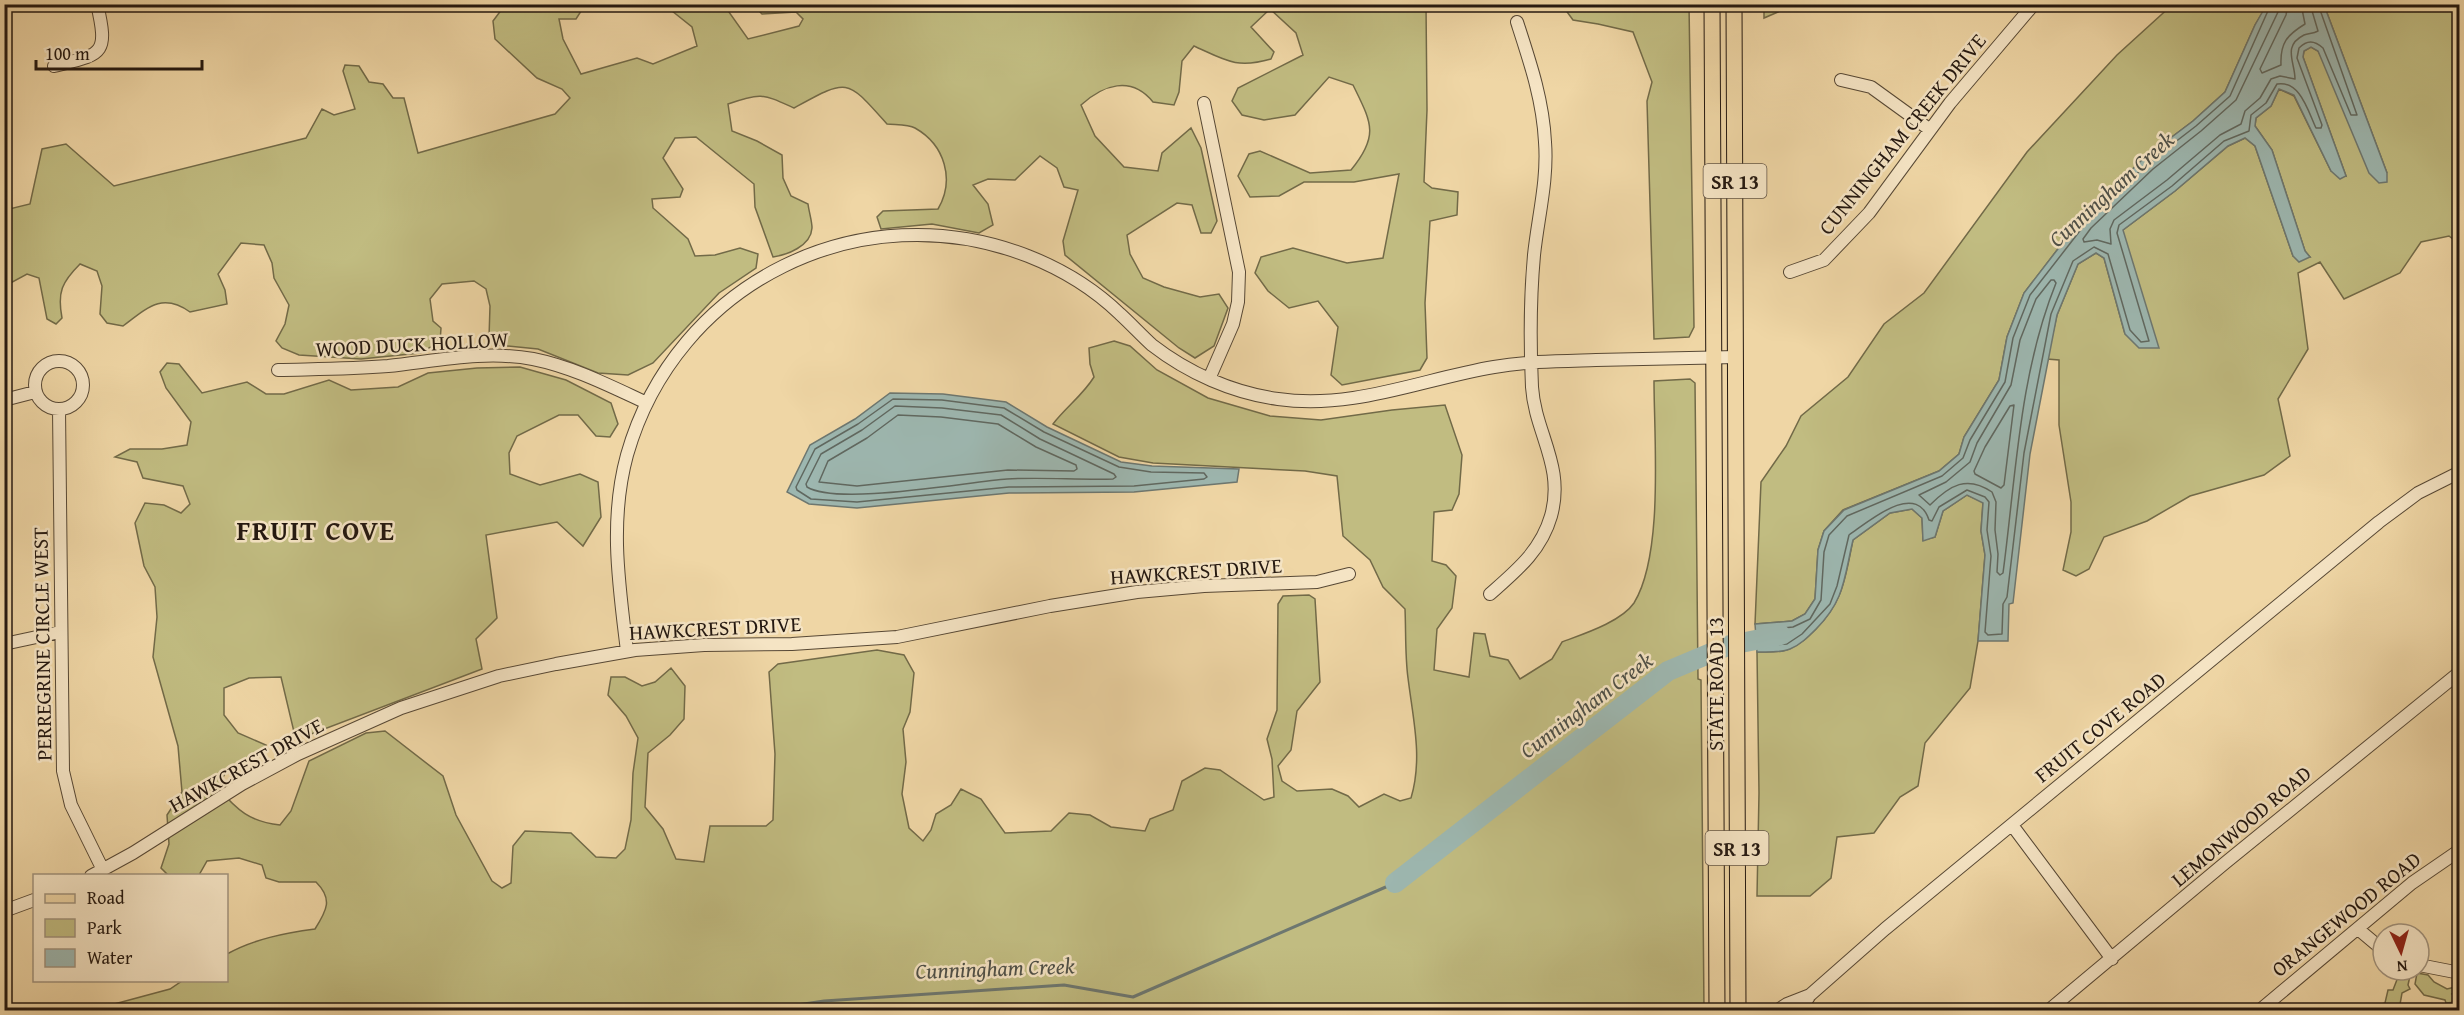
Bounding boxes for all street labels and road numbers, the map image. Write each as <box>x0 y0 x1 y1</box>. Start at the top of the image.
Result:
street label: CUNNINGHAM CREEK DRIVE <box>1811 26 1993 241</box>
road number: SR 13 <box>1704 164 1766 198</box>
street label: WOOD DUCK HOLLOW <box>315 323 509 365</box>
street label: PERREGRINE CIRCLE WEST <box>24 527 60 761</box>
street label: HAWKCREST DRIVE <box>1109 550 1283 592</box>
street label: HAWKCREST DRIVE <box>628 608 802 648</box>
street label: STATE ROAD 13 <box>1700 617 1731 751</box>
street label: FRUIT COVE ROAD <box>2028 664 2172 790</box>
street label: HAWKCREST DRIVE <box>163 710 329 820</box>
street label: LEMONWOOD ROAD <box>2164 758 2318 894</box>
road number: SR 13 <box>1706 831 1768 865</box>
street label: ORANGEWOOD ROAD <box>2266 846 2426 982</box>

